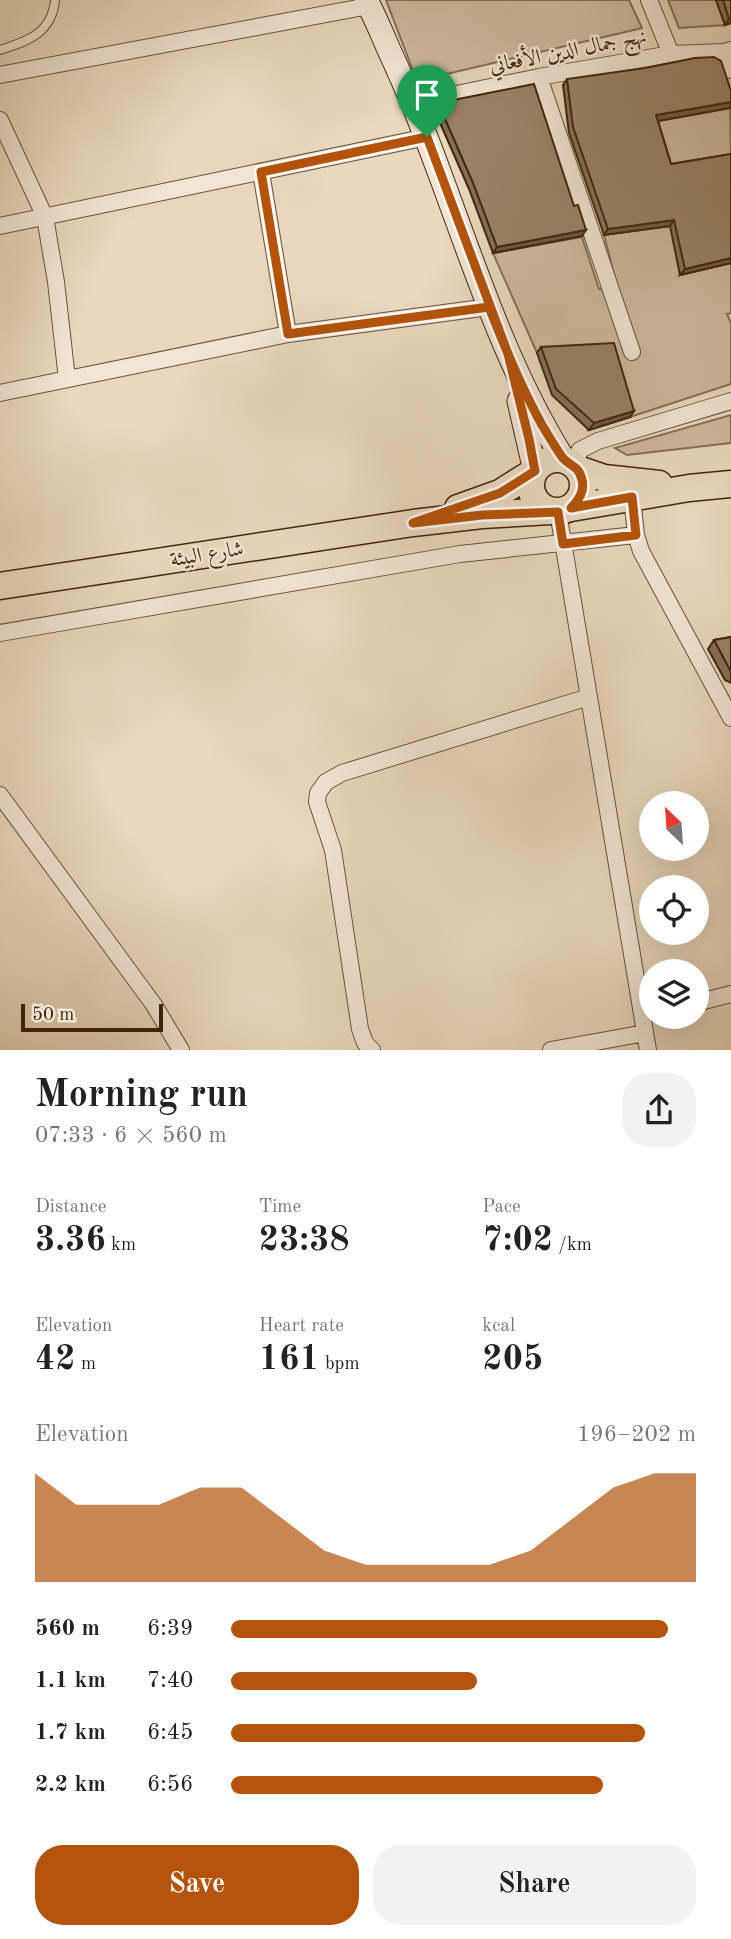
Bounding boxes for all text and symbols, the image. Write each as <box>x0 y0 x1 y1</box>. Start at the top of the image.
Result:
street label: نهج جمال الدين الأفعاني <box>486 21 650 84</box>
pin <box>397 65 457 137</box>
icon: arrive <box>408 76 446 114</box>
street label: شارع البيئة <box>169 539 246 577</box>
north arrow <box>639 791 709 861</box>
map controls <box>639 791 709 1029</box>
button: locate <box>639 875 709 945</box>
button: layers <box>639 959 709 1029</box>
scale bar <box>21 1001 163 1033</box>
text: 50 m <box>32 1006 74 1025</box>
button: share <box>622 1073 696 1147</box>
text: Morning run <box>35 1077 248 1115</box>
text: 07:33 · 6 × 560 m <box>35 1124 227 1147</box>
text: Distance <box>35 1198 107 1217</box>
text: Time <box>259 1198 301 1217</box>
text: Pace <box>482 1198 521 1217</box>
text: 3.36 <box>35 1223 106 1258</box>
text: 23:38 <box>259 1223 350 1258</box>
text: 7:02 <box>482 1223 553 1258</box>
text: km <box>106 1236 136 1255</box>
text: /km <box>553 1236 592 1255</box>
text: Elevation <box>35 1317 112 1336</box>
text: Heart rate <box>259 1317 344 1336</box>
text: kcal <box>482 1317 515 1336</box>
text: 42 <box>35 1342 76 1377</box>
text: 161 <box>259 1342 320 1377</box>
text: 205 <box>482 1342 543 1377</box>
text: m <box>76 1355 96 1374</box>
text: bpm <box>320 1355 360 1374</box>
text: Elevation <box>35 1423 129 1446</box>
text: 196–202 m <box>577 1423 696 1446</box>
text: 560 m <box>35 1617 100 1640</box>
text: 6:39 <box>147 1617 193 1640</box>
text: 1.1 km <box>35 1669 106 1692</box>
text: 7:40 <box>147 1669 193 1692</box>
text: 1.7 km <box>35 1721 106 1744</box>
text: 6:45 <box>147 1721 193 1744</box>
text: 2.2 km <box>35 1773 106 1796</box>
text: 6:56 <box>147 1773 193 1796</box>
button: Save <box>35 1845 359 1925</box>
button: Share <box>373 1845 696 1925</box>

